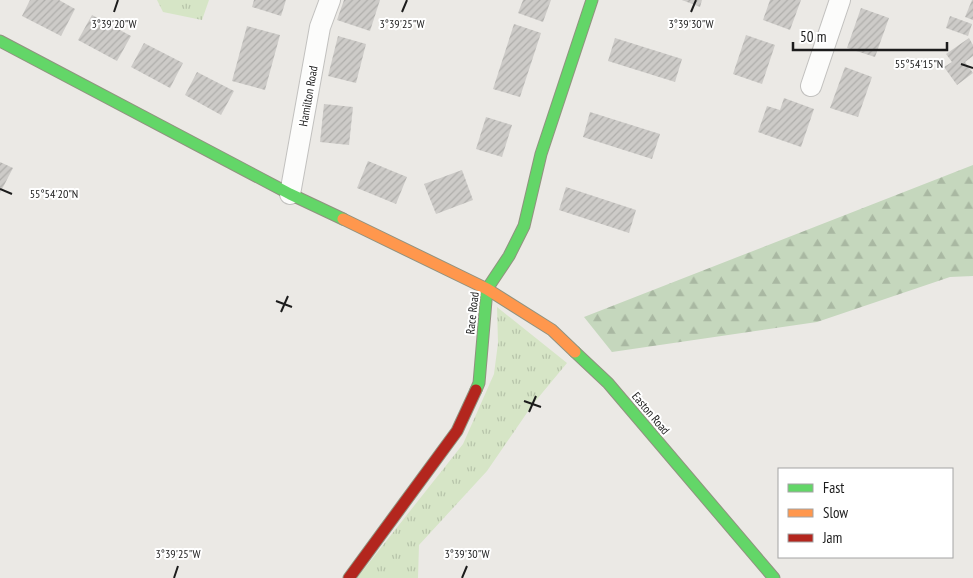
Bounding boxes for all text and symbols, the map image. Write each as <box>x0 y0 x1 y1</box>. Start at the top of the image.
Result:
text: 3°39'20"W <box>91 16 137 31</box>
text: 3°39'25"W <box>379 16 425 31</box>
text: 3°39'30"W <box>668 16 714 31</box>
scale bar <box>793 20 947 52</box>
text: 50 m <box>800 27 826 46</box>
text: 55°54'15"N <box>895 56 943 71</box>
street label: Hamilton Road <box>295 65 321 127</box>
text: 55°54'20"N <box>30 186 78 201</box>
street label: Race Road <box>462 291 482 335</box>
street label: Easton Road <box>629 389 673 437</box>
legend <box>778 468 953 558</box>
text: Fast <box>823 478 844 497</box>
text: Slow <box>823 503 848 522</box>
text: Jam <box>822 528 842 547</box>
text: 3°39'25"W <box>155 546 201 561</box>
text: 3°39'30"W <box>444 546 490 561</box>

